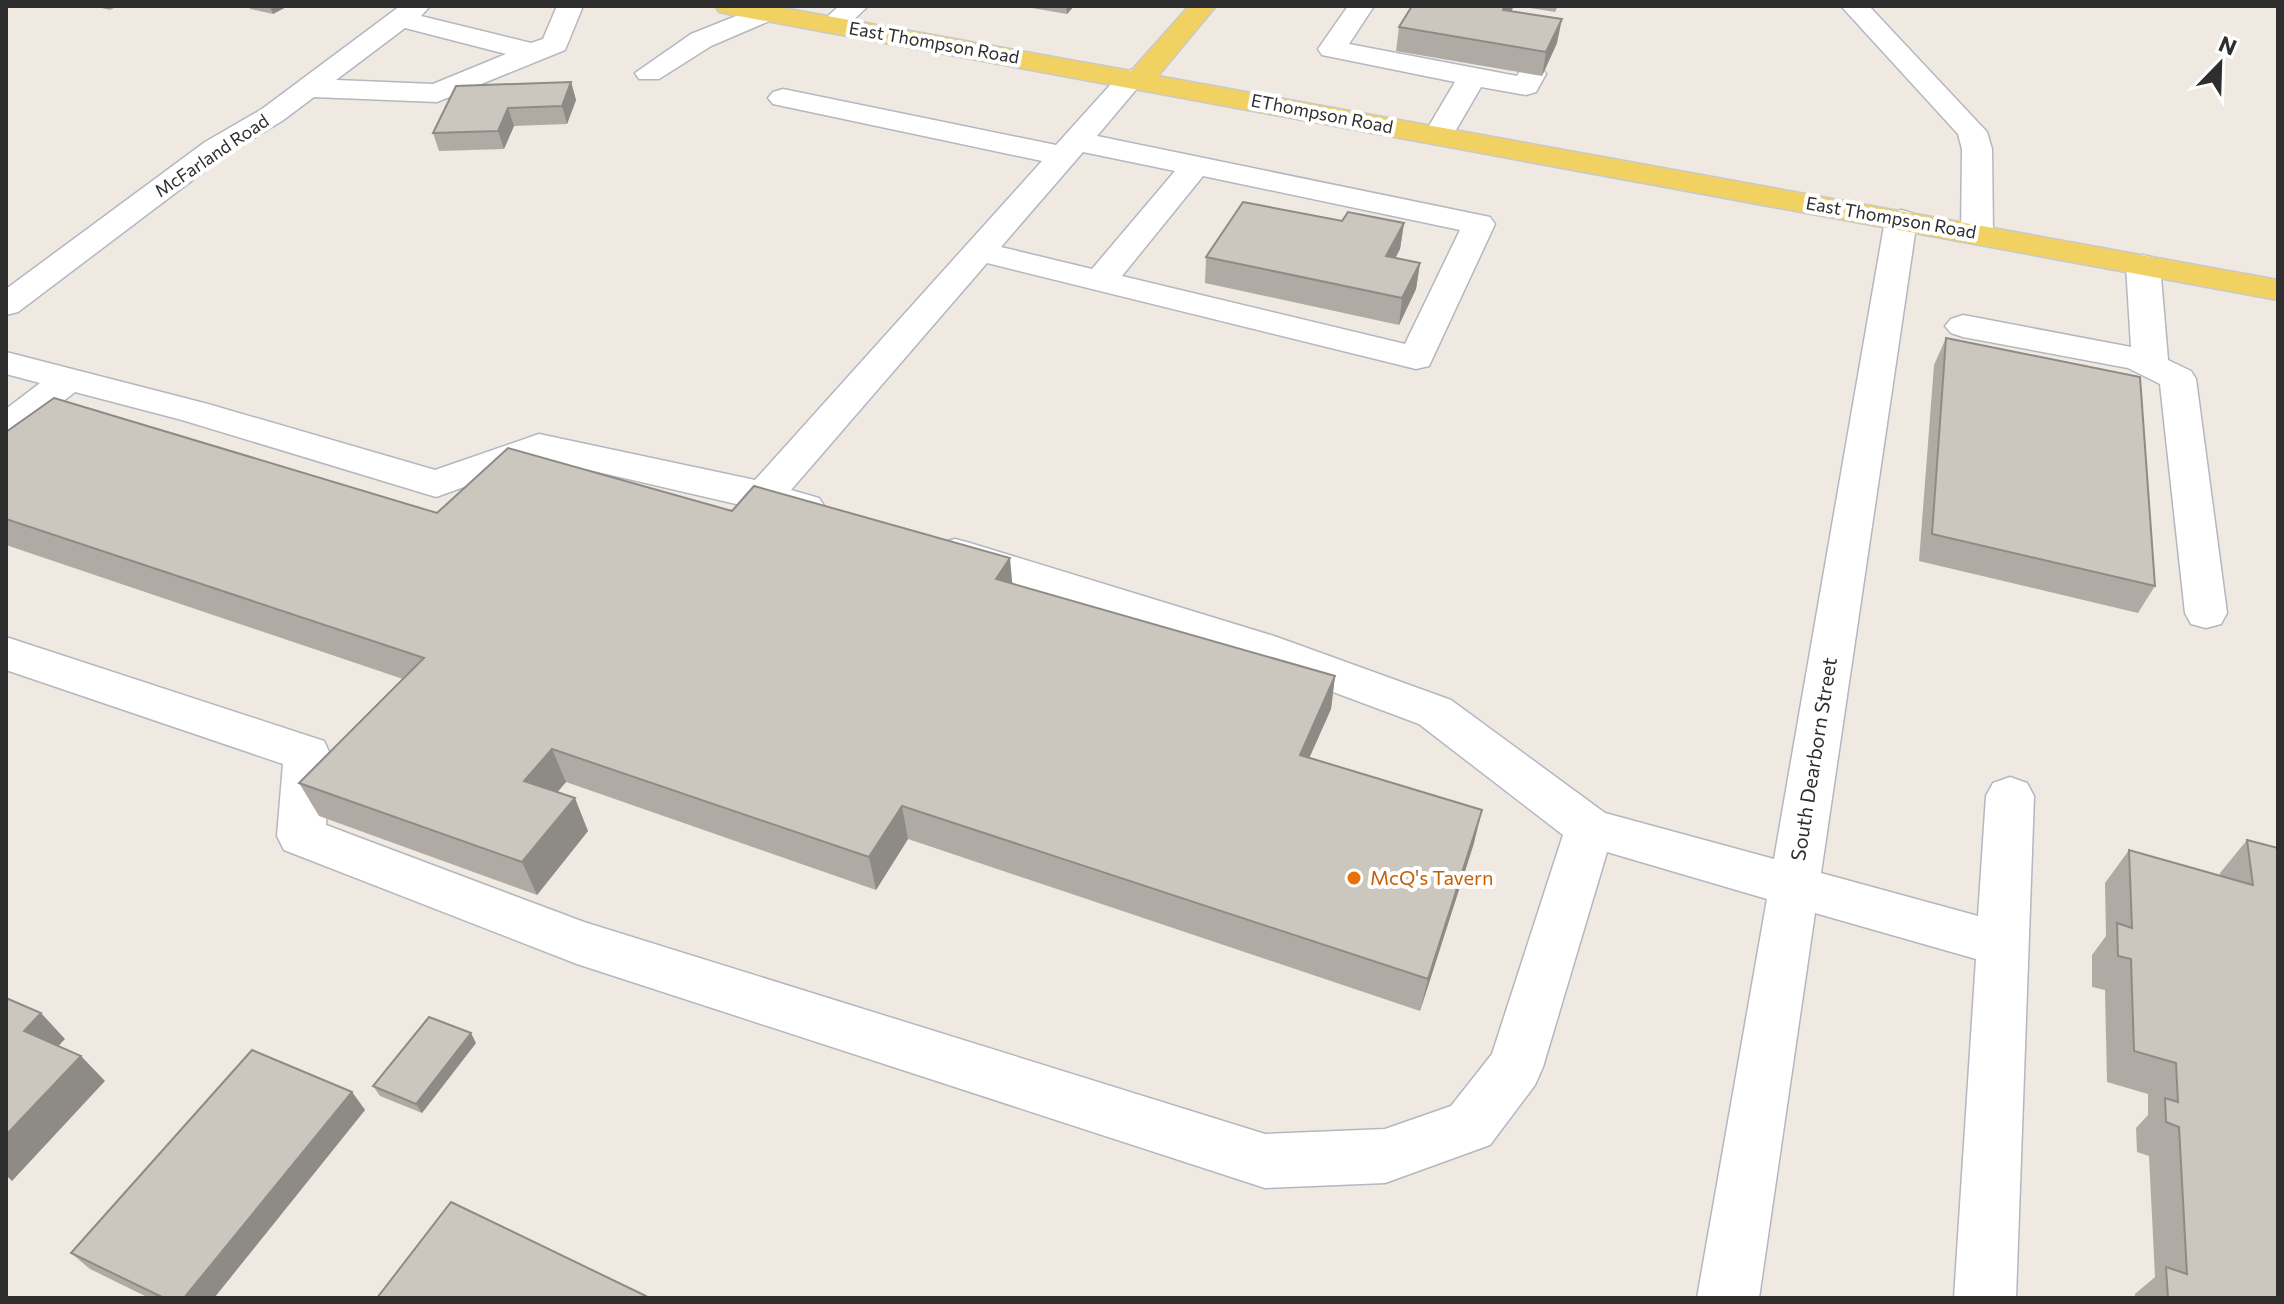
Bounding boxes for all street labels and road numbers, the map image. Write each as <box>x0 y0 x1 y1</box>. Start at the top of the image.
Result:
street label: East Thompson Road <box>847 16 1021 68</box>
street label: EThompson Road <box>1249 88 1395 138</box>
street label: McFarland Road <box>150 109 273 201</box>
street label: East Thompson Road <box>1804 191 1978 243</box>
street label: South Dearborn Street <box>1785 655 1841 862</box>

